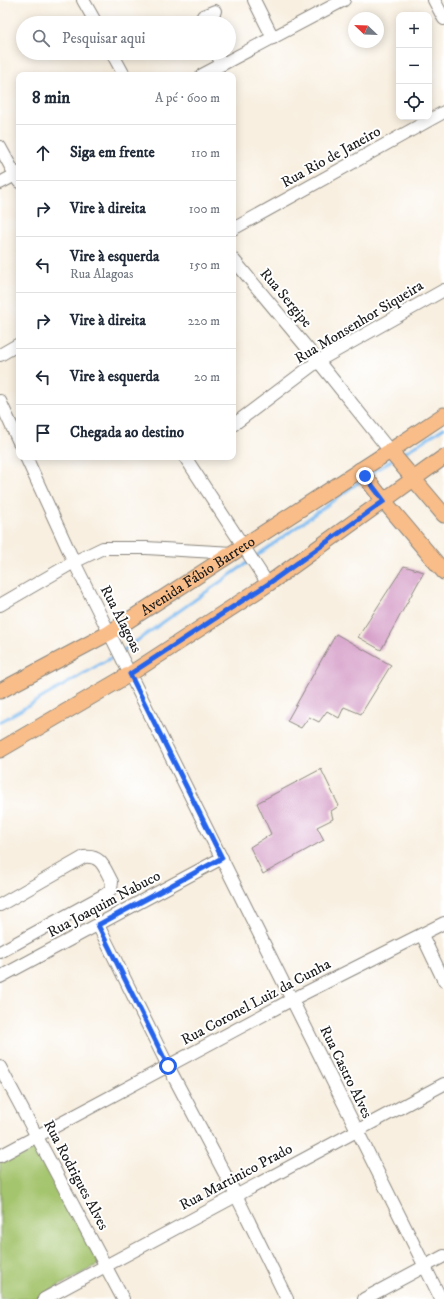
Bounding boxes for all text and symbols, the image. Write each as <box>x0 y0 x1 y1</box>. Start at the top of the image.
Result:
north arrow <box>348 12 384 48</box>
map controls <box>396 12 432 120</box>
button: + <box>396 12 432 48</box>
search box <box>16 16 236 60</box>
icon: search <box>30 27 52 49</box>
text: Pesquisar aqui <box>62 29 145 48</box>
button: − <box>396 48 432 84</box>
button: locate <box>396 84 432 120</box>
text: 8 min <box>32 87 70 109</box>
text: A pé · 600 m <box>155 90 220 106</box>
street label: Rua Rio de Janeiro <box>278 122 384 192</box>
icon: ahead <box>32 142 54 164</box>
text: Siga em frente <box>70 143 155 162</box>
text: 110 m <box>191 145 220 161</box>
icon: right <box>32 198 54 220</box>
text: Vire à direita <box>70 199 146 218</box>
text: 100 m <box>189 201 220 217</box>
text: Vire à esquerda <box>70 247 159 266</box>
icon: left <box>32 254 54 276</box>
text: 150 m <box>189 257 220 273</box>
street label: Rua Sergipe <box>256 265 316 331</box>
text: Rua Alagoas <box>70 266 133 282</box>
street label: Rua Monsenhor Siqueira <box>291 276 427 368</box>
icon: right <box>32 310 54 332</box>
text: Vire à direita <box>70 311 146 330</box>
text: 220 m <box>188 313 220 329</box>
icon: left <box>32 366 54 388</box>
text: Vire à esquerda <box>70 367 159 386</box>
text: 20 m <box>194 369 220 385</box>
icon: arrive <box>32 422 54 444</box>
text: Chegada ao destino <box>70 423 184 442</box>
route end <box>356 467 374 485</box>
street label: Avenida Fábio Barreto <box>137 532 258 620</box>
street label: Rua Alagoas <box>96 582 146 656</box>
street label: Rua Joaquim Nabuco <box>44 866 164 942</box>
street label: Rua Coronel Luiz da Cunha <box>178 954 335 1050</box>
street label: Rua Castro Alves <box>315 1023 377 1121</box>
route start <box>159 1057 177 1075</box>
street label: Rua Rodrigues Alves <box>39 1117 113 1233</box>
street label: Rua Martinico Prado <box>176 1139 296 1215</box>

